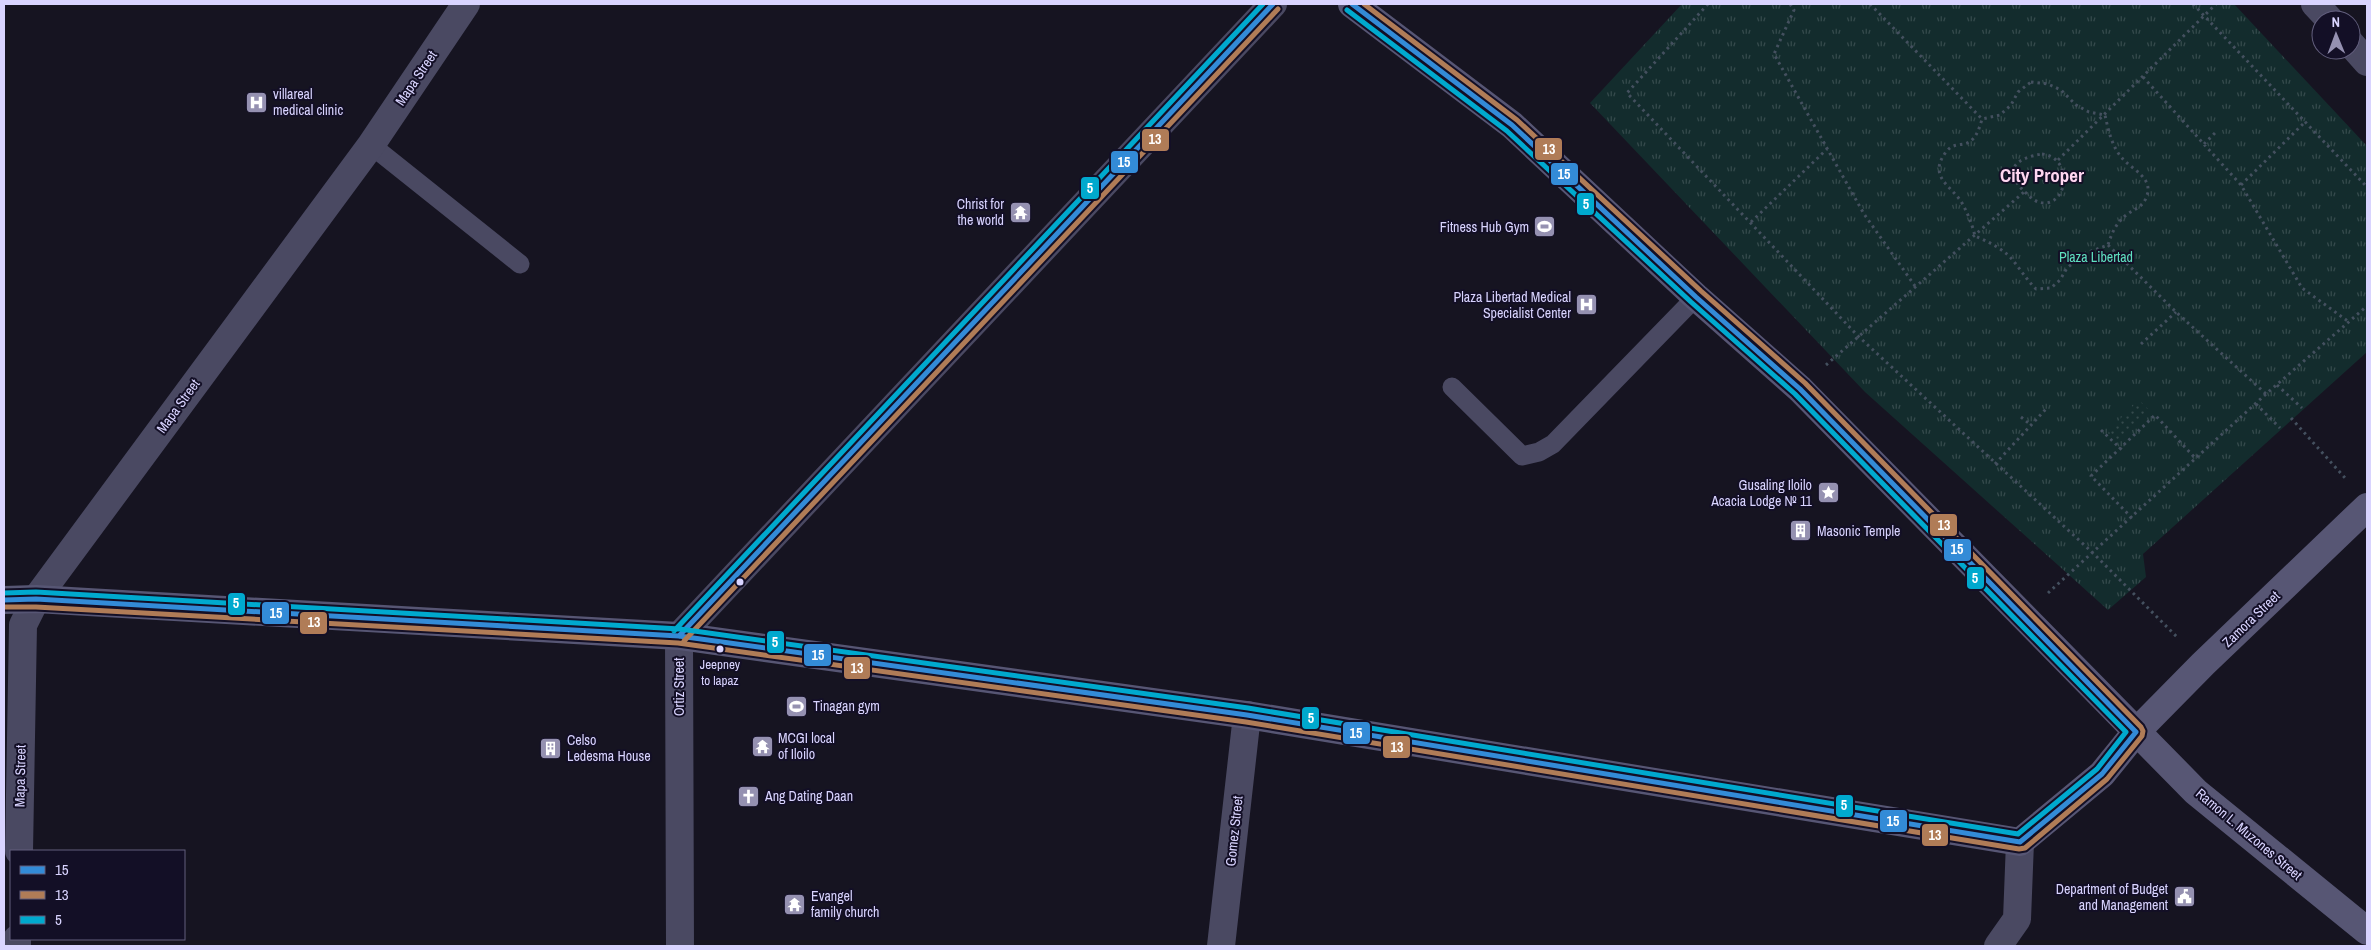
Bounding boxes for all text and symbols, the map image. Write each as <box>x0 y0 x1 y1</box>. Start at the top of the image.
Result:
north arrow <box>2311 10 2361 60</box>
text: N <box>2331 13 2340 31</box>
street label: Mapa Street <box>391 47 441 109</box>
place label: villareal medical clinic <box>273 85 343 119</box>
hospital icon: villareal medical clinic <box>245 90 269 114</box>
line badge: 13 <box>1141 128 1170 152</box>
text: 13 <box>1149 130 1161 148</box>
line badge: 13 <box>1534 137 1563 161</box>
text: 13 <box>1543 140 1555 158</box>
line badge: 15 <box>1110 150 1139 174</box>
text: 15 <box>1118 153 1131 171</box>
line badge: 15 <box>1550 162 1579 186</box>
district label: City Proper <box>2000 162 2084 188</box>
text: 15 <box>1558 165 1571 183</box>
line badge: 5 <box>1080 176 1100 200</box>
text: 5 <box>1087 179 1094 197</box>
line badge: 5 <box>1576 192 1595 216</box>
place label: Christ for the world <box>957 195 1004 229</box>
text: 5 <box>1583 195 1590 213</box>
temple icon: Christ for the world <box>1008 200 1032 224</box>
sports icon: Fitness Hub Gym <box>1533 215 1557 239</box>
place label: Fitness Hub Gym <box>1440 218 1529 236</box>
park label: Plaza Libertad <box>2059 248 2133 266</box>
place label: Plaza Libertad Medical Specialist Center <box>1454 288 1571 322</box>
hospital icon: Plaza Libertad Medical Specialist Center <box>1575 293 1599 317</box>
street label: Mapa Street <box>152 375 204 437</box>
place label: Gusaling Iloilo Acacia Lodge № 11 <box>1710 476 1813 510</box>
place icon: Gusaling Iloilo Acacia Lodge № 11 <box>1816 481 1840 505</box>
line badge: 13 <box>1929 513 1958 537</box>
text: 13 <box>1938 516 1950 534</box>
building icon: Masonic Temple <box>1789 519 1813 543</box>
place label: Masonic Temple <box>1817 522 1900 540</box>
line badge: 15 <box>1943 538 1972 562</box>
text: 15 <box>1951 540 1964 558</box>
line badge: 5 <box>1966 566 1985 590</box>
text: 5 <box>1972 569 1979 587</box>
unlabelled marker <box>735 577 745 587</box>
street label: Zamora Street <box>2218 587 2284 651</box>
line badge: 5 <box>227 592 246 616</box>
text: 5 <box>233 594 240 612</box>
line badge: 15 <box>261 601 290 625</box>
text: 15 <box>270 604 283 622</box>
line badge: 13 <box>299 611 328 635</box>
text: 13 <box>308 613 320 631</box>
line badge: 5 <box>766 630 785 654</box>
text: 5 <box>772 633 779 651</box>
line badge: 15 <box>803 643 832 667</box>
marker: Jeepney to lapaz <box>715 644 725 654</box>
text: 15 <box>812 646 825 664</box>
place label: Jeepney to lapaz <box>700 656 741 689</box>
line badge: 13 <box>843 656 871 680</box>
street label: Ortiz Street <box>670 658 688 716</box>
text: 13 <box>851 659 863 677</box>
sports icon: Tinagan gym <box>785 694 809 718</box>
place label: Tinagan gym <box>813 697 880 715</box>
line badge: 5 <box>1301 706 1320 730</box>
text: 5 <box>1308 709 1315 727</box>
line badge: 15 <box>1342 721 1371 745</box>
text: 15 <box>1350 724 1363 742</box>
place label: MCGI local of Iloilo <box>778 729 835 763</box>
place label: Celso Ledesma House <box>567 731 651 765</box>
temple icon: MCGI local of Iloilo <box>750 734 774 758</box>
line badge: 13 <box>1382 735 1411 759</box>
building icon: Celso Ledesma House <box>539 736 563 760</box>
text: 13 <box>1391 738 1403 756</box>
street label: Mapa Street <box>10 745 30 807</box>
church icon: Ang Dating Daan <box>737 784 761 808</box>
street label: Ramon L. Muzones Street <box>2192 784 2306 884</box>
place label: Ang Dating Daan <box>764 787 853 805</box>
line badge: 5 <box>1835 794 1854 818</box>
street label: Gomez Street <box>1221 795 1247 867</box>
text: 5 <box>1841 796 1848 814</box>
line badge: 15 <box>1879 809 1908 833</box>
text: 15 <box>1887 812 1900 830</box>
line badge: 13 <box>1921 823 1949 847</box>
text: 13 <box>1929 826 1941 844</box>
legend <box>10 850 185 940</box>
text: 15 <box>55 859 69 880</box>
place label: Department of Budget and Management <box>2056 880 2168 914</box>
text: 13 <box>55 884 69 905</box>
public building icon: Department of Budget and Management <box>2172 885 2196 909</box>
place label: Evangel family church <box>811 887 879 921</box>
temple icon: Evangel family church <box>783 892 807 916</box>
text: 5 <box>55 909 62 930</box>

